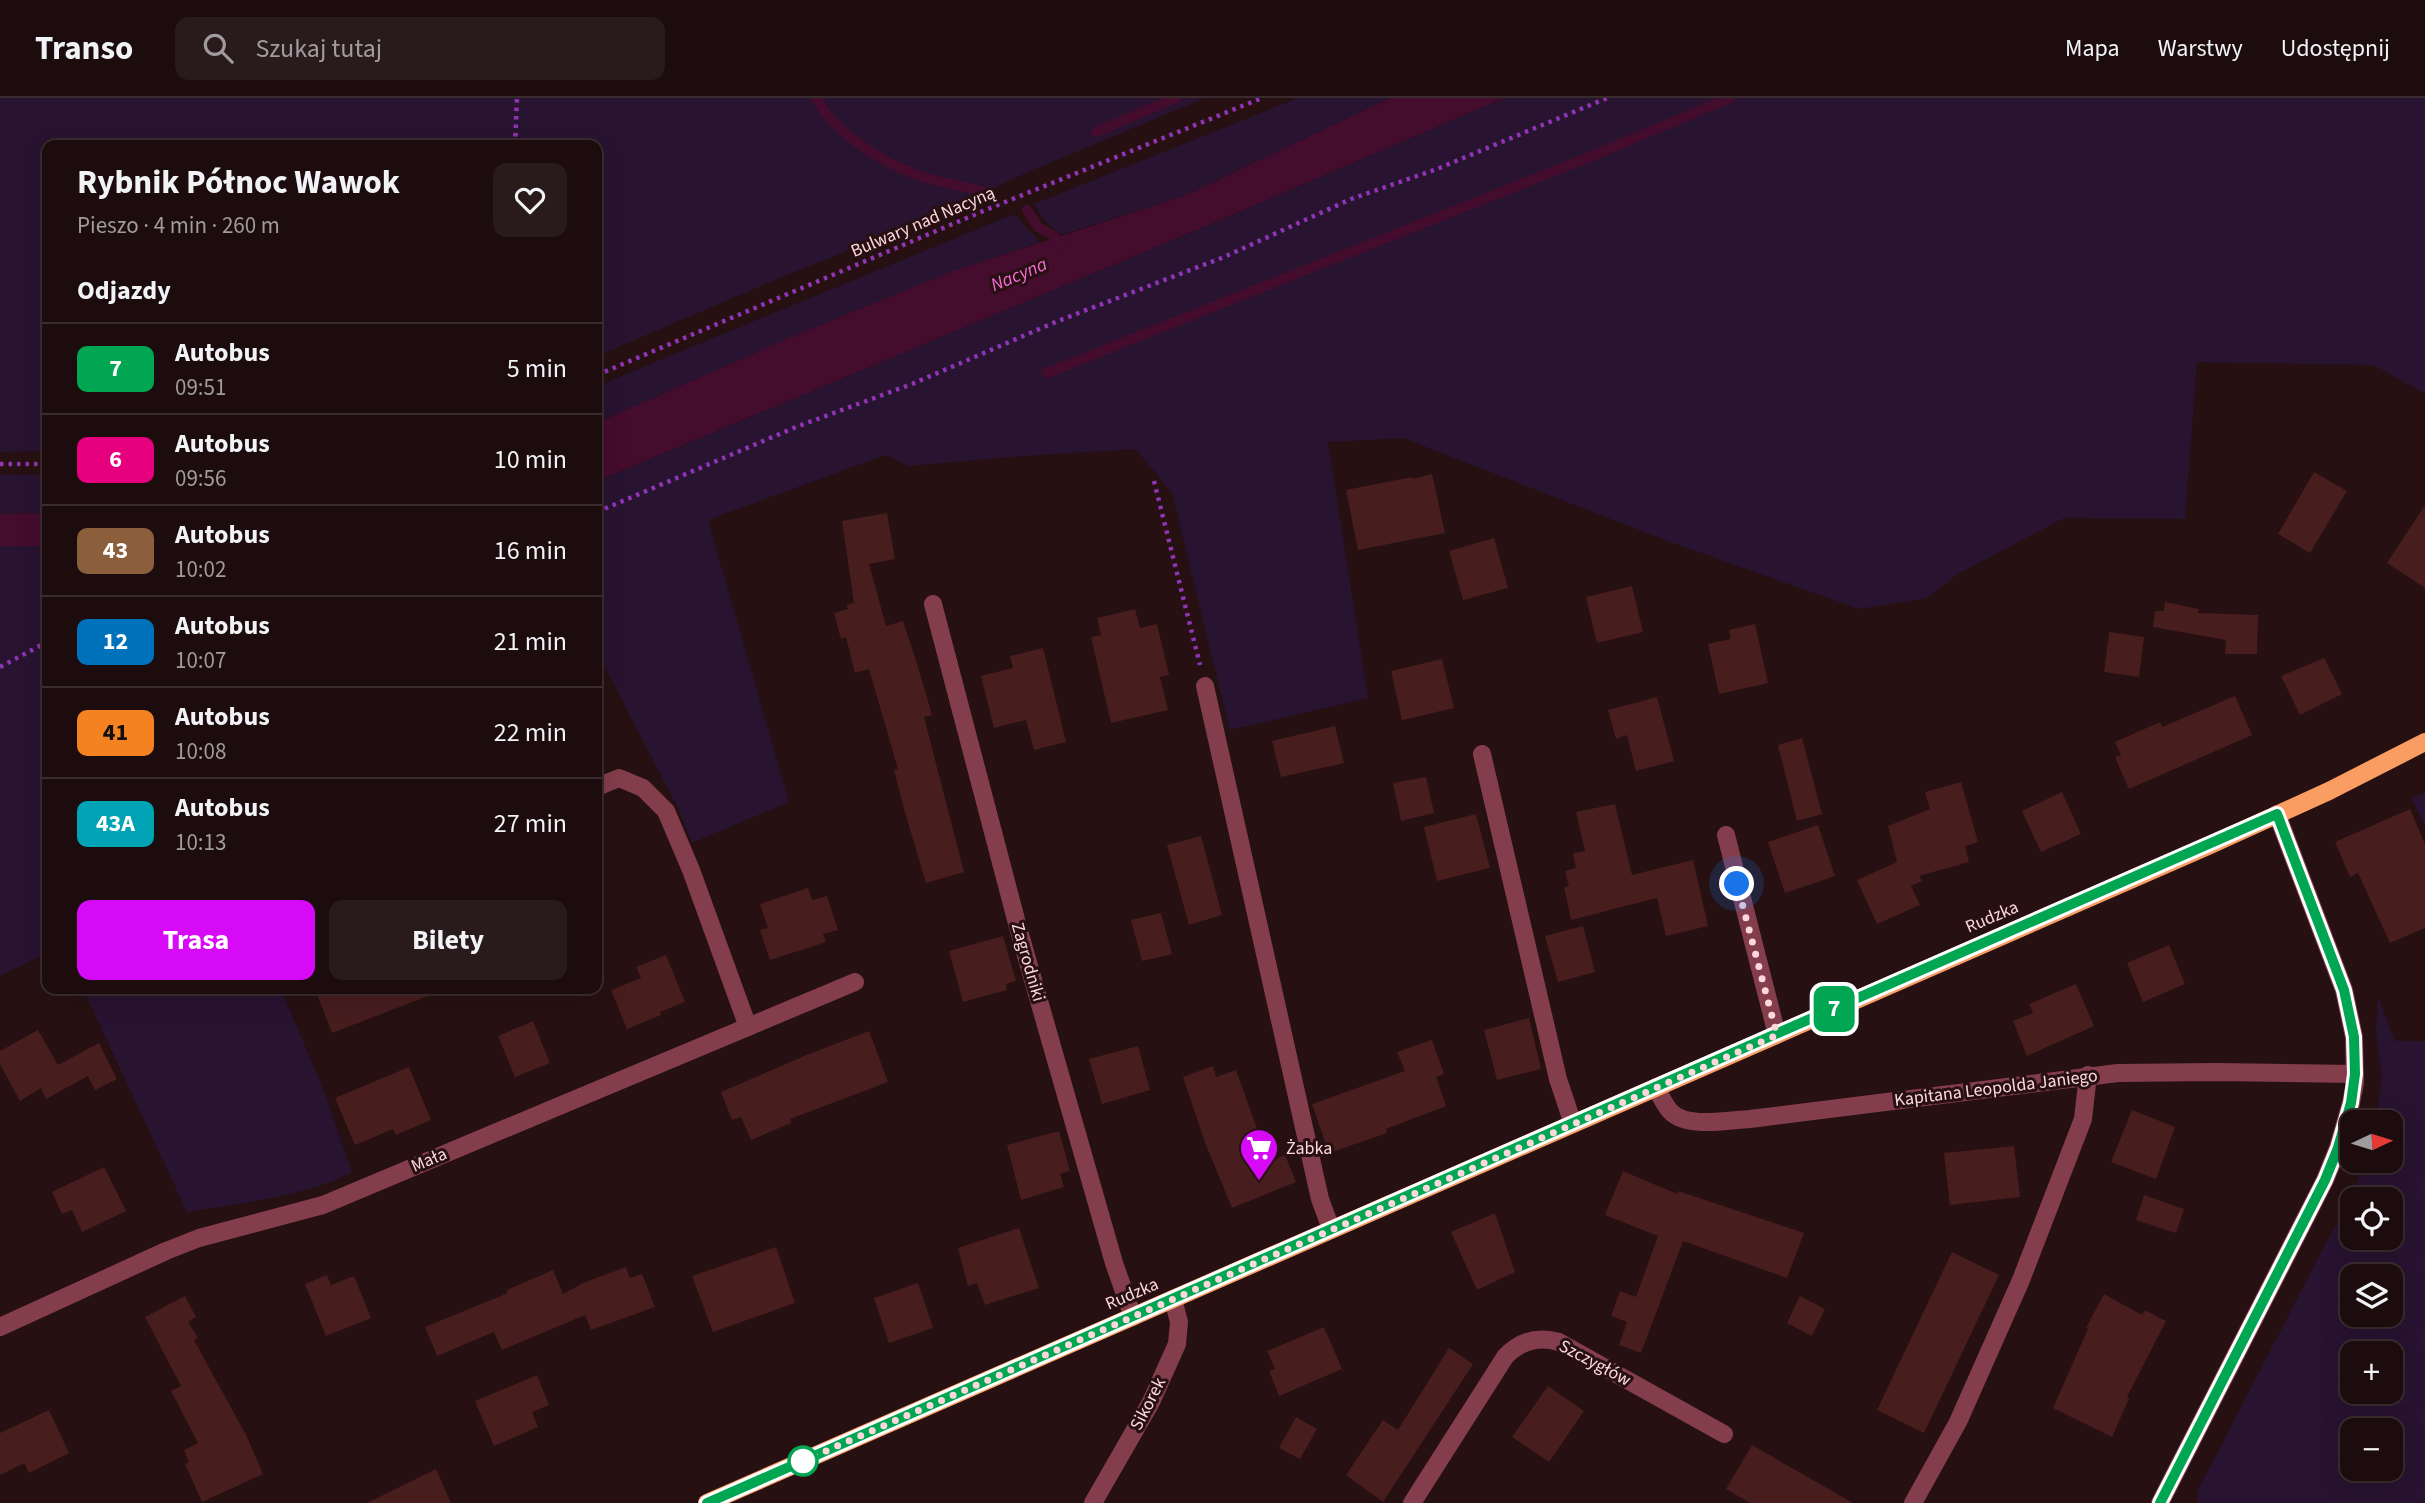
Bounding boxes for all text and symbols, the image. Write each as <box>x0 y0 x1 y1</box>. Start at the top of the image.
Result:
search box <box>175 17 665 80</box>
text: Transo <box>35 25 133 72</box>
icon: search <box>199 29 237 67</box>
text: Szukaj tutaj <box>255 30 382 67</box>
text: Mapa <box>2065 31 2120 66</box>
text: Warstwy <box>2158 31 2243 66</box>
text: Udostępnij <box>2281 31 2390 66</box>
text: Rybnik Północ Wawok <box>77 159 400 206</box>
button: heart <box>493 163 567 237</box>
street label: Bulwary nad Nacyną <box>847 180 999 264</box>
text: Pieszo · 4 min · 260 m <box>77 209 280 242</box>
water label: Nacyna <box>987 251 1051 299</box>
text: Odjazdy <box>77 272 171 309</box>
text: Autobus <box>175 334 270 371</box>
text: 5 min <box>507 350 567 387</box>
text: 7 <box>109 351 122 386</box>
text: 09:51 <box>175 371 226 404</box>
text: Autobus <box>175 425 270 462</box>
text: 10 min <box>494 441 567 478</box>
text: 6 <box>109 442 122 477</box>
text: 09:56 <box>175 462 226 495</box>
text: Autobus <box>175 516 270 553</box>
text: 16 min <box>494 532 567 569</box>
text: 43 <box>103 533 128 568</box>
text: 10:02 <box>175 553 226 586</box>
text: Autobus <box>175 607 270 644</box>
text: 21 min <box>494 623 567 660</box>
text: 12 <box>103 624 128 659</box>
text: 10:07 <box>175 644 226 677</box>
text: Autobus <box>175 698 270 735</box>
text: 22 min <box>494 714 567 751</box>
text: 41 <box>103 715 128 750</box>
text: 10:08 <box>175 735 226 768</box>
text: Autobus <box>175 789 270 826</box>
text: 27 min <box>494 805 567 842</box>
text: 43A <box>96 806 135 841</box>
text: 10:13 <box>175 826 226 859</box>
your location <box>1719 866 1754 901</box>
street label: Rudzka <box>1962 895 2022 939</box>
button: Trasa <box>77 900 315 980</box>
button: Bilety <box>329 900 567 980</box>
street label: Zagrodniki <box>1005 920 1051 1004</box>
line badge: 7 <box>1811 986 1857 1032</box>
text: 7 <box>1828 991 1840 1026</box>
street label: Kapitana Leopolda Janiego <box>1893 1063 2099 1113</box>
north arrow <box>2340 1110 2403 1172</box>
map controls <box>2340 1110 2403 1481</box>
supermarket icon: Żabka <box>1238 1127 1280 1182</box>
place label: Żabka <box>1286 1136 1332 1161</box>
street label: Mała <box>407 1141 451 1179</box>
button: locate <box>2340 1187 2403 1250</box>
button: layers <box>2340 1264 2403 1327</box>
street label: Rudzka <box>1102 1272 1162 1316</box>
street label: Szczygłów <box>1555 1334 1636 1392</box>
button: + <box>2340 1341 2403 1404</box>
street label: Sikorek <box>1124 1373 1172 1435</box>
button: − <box>2340 1418 2403 1481</box>
unlabelled marker <box>788 1446 818 1476</box>

